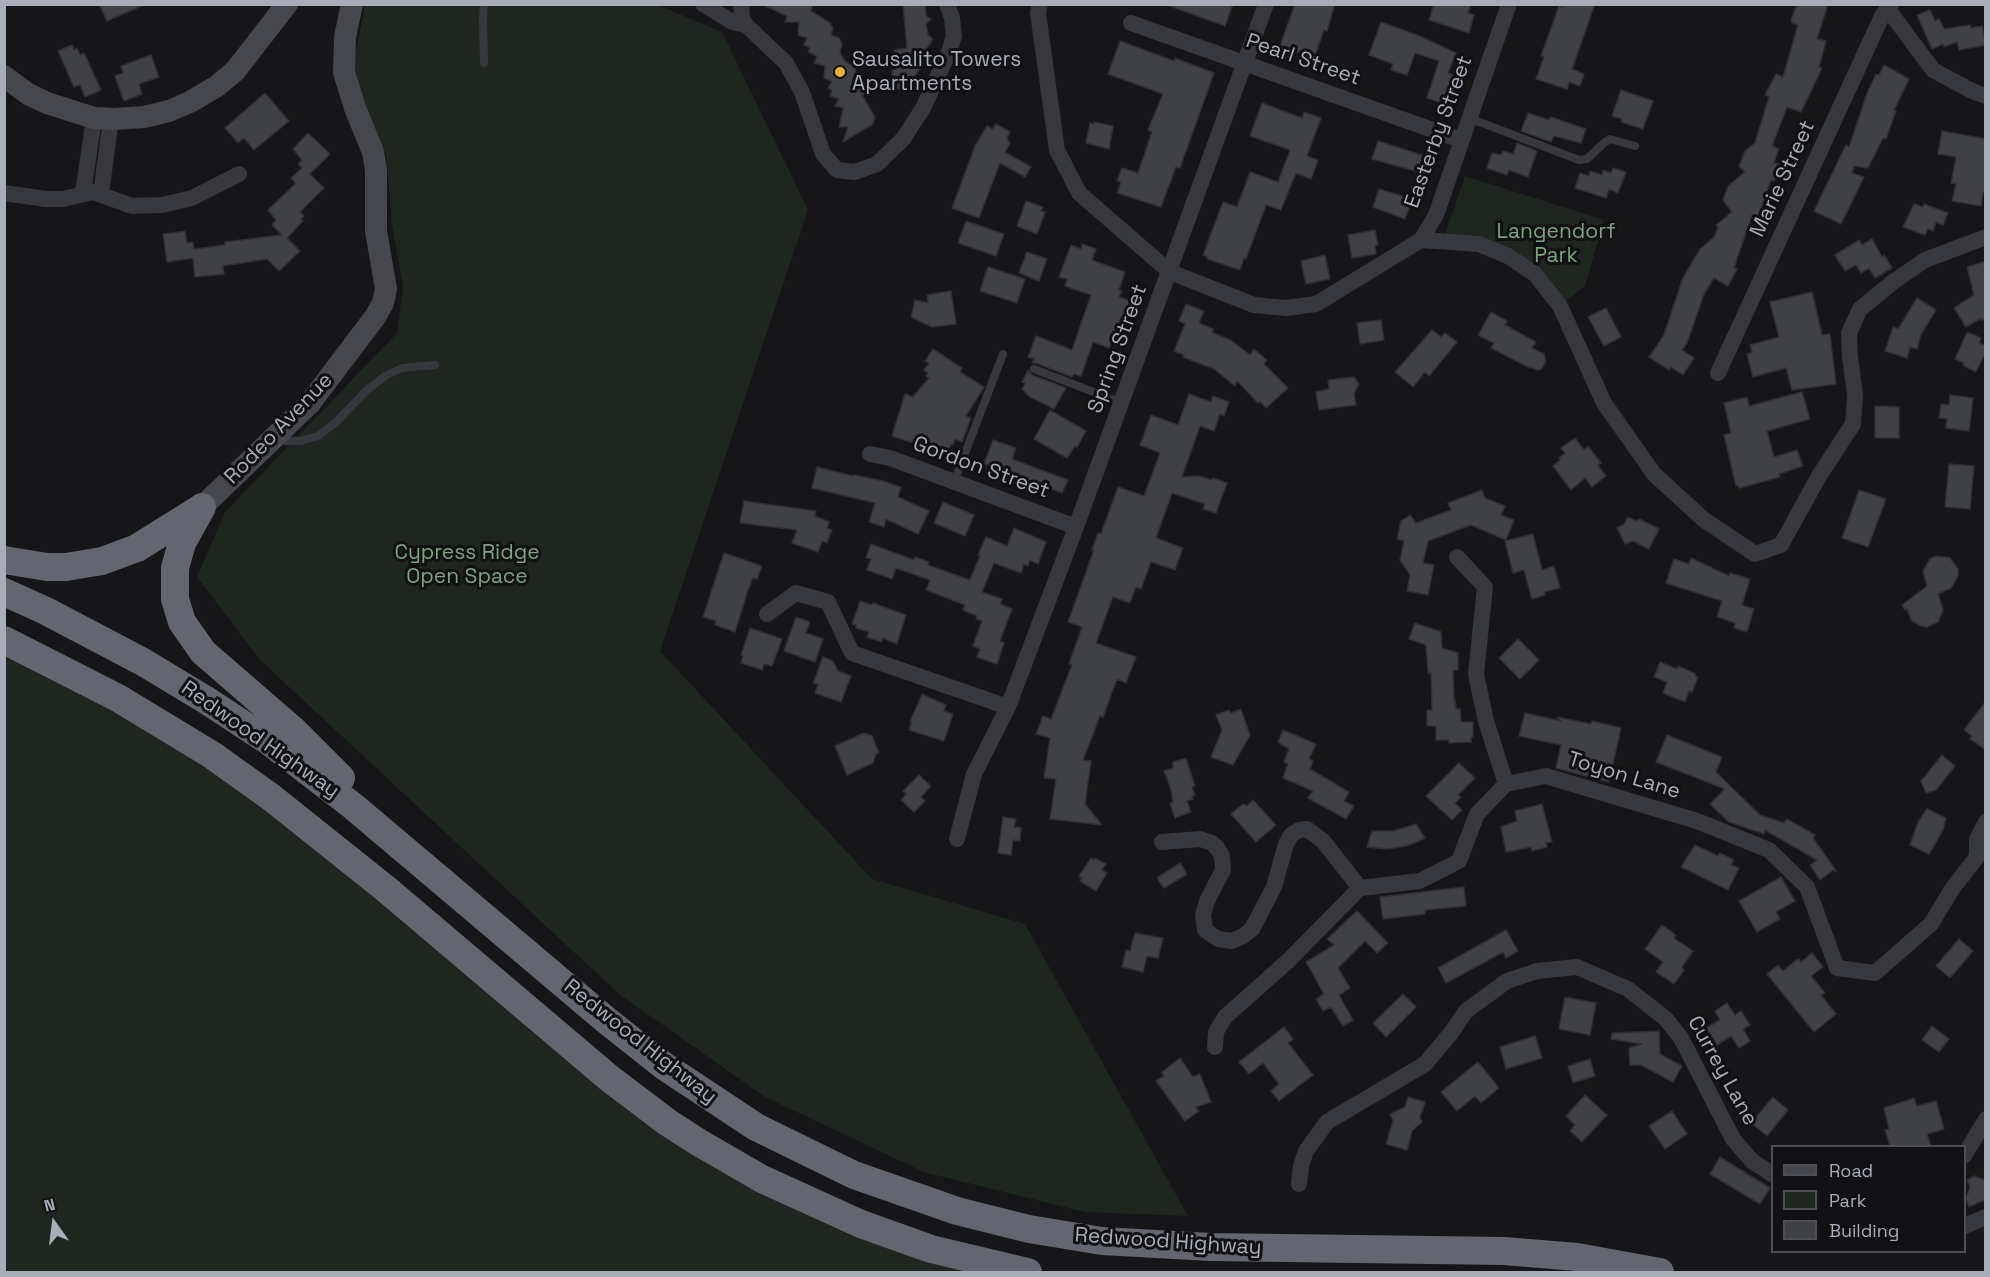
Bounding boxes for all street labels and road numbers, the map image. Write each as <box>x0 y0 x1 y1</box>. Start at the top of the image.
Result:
street label: Pearl Street <box>1242 29 1364 91</box>
street label: Easterby Street <box>1400 52 1478 212</box>
street label: Marie Street <box>1745 117 1821 241</box>
street label: Spring Street <box>1083 281 1153 417</box>
street label: Rodeo Avenue <box>220 368 338 490</box>
street label: Gordon Street <box>909 432 1053 504</box>
street label: Redwood Highway <box>176 676 344 804</box>
street label: Toyon Lane <box>1565 747 1683 805</box>
street label: Redwood Highway <box>558 974 722 1110</box>
street label: Currey Lane <box>1682 1012 1762 1130</box>
street label: Redwood Highway <box>1074 1223 1262 1261</box>

